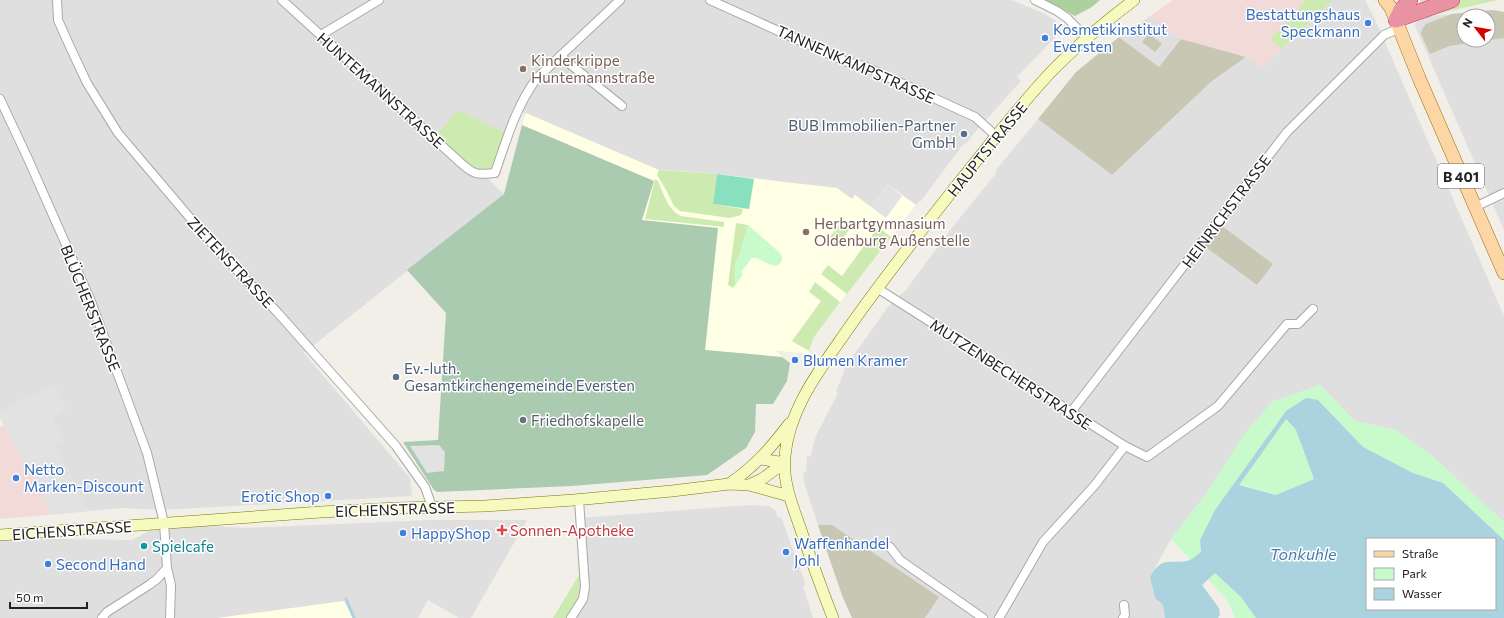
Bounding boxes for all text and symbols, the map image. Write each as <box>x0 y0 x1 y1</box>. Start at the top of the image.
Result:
place label: Bestattungshaus Speckmann <box>1246 5 1360 40</box>
north arrow <box>1456 8 1496 48</box>
text: N <box>1459 16 1475 29</box>
marker: Bestattungshaus Speckmann <box>1363 18 1373 28</box>
place label: Kosmetikinstitut Eversten <box>1053 20 1167 55</box>
street label: TANNENKAMPSTRASSE <box>774 21 938 107</box>
street label: HUNTEMANNSTRASSE <box>314 28 448 152</box>
marker: Kosmetikinstitut Eversten <box>1040 33 1050 43</box>
place label: Kinderkrippe Huntemannstraße <box>531 51 655 86</box>
marker: Kinderkrippe Huntemannstraße <box>518 64 528 74</box>
street label: HAUPTSTRASSE <box>943 98 1031 200</box>
place label: BUB Immobilien-Partner GmbH <box>788 116 956 151</box>
marker: BUB Immobilien-Partner GmbH <box>959 129 969 139</box>
street label: HEINRICHSTRASSE <box>1178 151 1274 271</box>
road number: B 401 <box>1438 164 1484 188</box>
street label: ZIETENSTRASSE <box>184 213 278 311</box>
place label: Herbartgymnasium Oldenburg Außenstelle <box>814 214 970 249</box>
marker: Herbartgymnasium Oldenburg Außenstelle <box>801 227 811 237</box>
street label: BLÜCHERSTRASSE <box>57 242 125 374</box>
street label: MUTZENBECHERSTRASSE <box>927 315 1095 433</box>
place label: Blumen Kramer <box>803 351 908 369</box>
marker: Blumen Kramer <box>790 355 800 365</box>
place label: Ev.-luth. Gesamtkirchengemeinde Eversten <box>404 359 635 394</box>
marker: Ev.-luth. Gesamtkirchengemeinde Eversten <box>391 372 401 382</box>
place label: Friedhofskapelle <box>531 411 644 429</box>
marker: Friedhofskapelle <box>518 415 528 425</box>
place label: Netto Marken-Discount <box>24 460 144 495</box>
marker: Netto Marken-Discount <box>11 473 21 483</box>
place label: Erotic Shop <box>241 487 320 505</box>
marker: Erotic Shop <box>323 491 333 501</box>
street label: EICHENSTRASSE <box>335 498 455 520</box>
street label: EICHENSTRASSE <box>12 517 133 543</box>
place label: Sonnen-Apotheke <box>510 521 634 539</box>
place label: HappyShop <box>411 524 491 542</box>
marker: Sonnen-Apotheke <box>497 525 507 535</box>
marker: HappyShop <box>398 528 408 538</box>
place label: Waffenhandel Johl <box>794 534 889 569</box>
place label: Spielcafe <box>152 537 214 555</box>
legend <box>1366 538 1496 610</box>
marker: Spielcafe <box>139 541 149 551</box>
water label: Tonkuhle <box>1269 544 1337 563</box>
text: Straße <box>1402 546 1438 560</box>
marker: Waffenhandel Johl <box>781 547 791 557</box>
place label: Second Hand <box>56 555 146 573</box>
marker: Second Hand <box>43 559 53 569</box>
text: Park <box>1402 566 1428 580</box>
scale bar <box>10 584 87 610</box>
text: Wasser <box>1402 586 1442 600</box>
text: 50 m <box>16 590 44 604</box>

